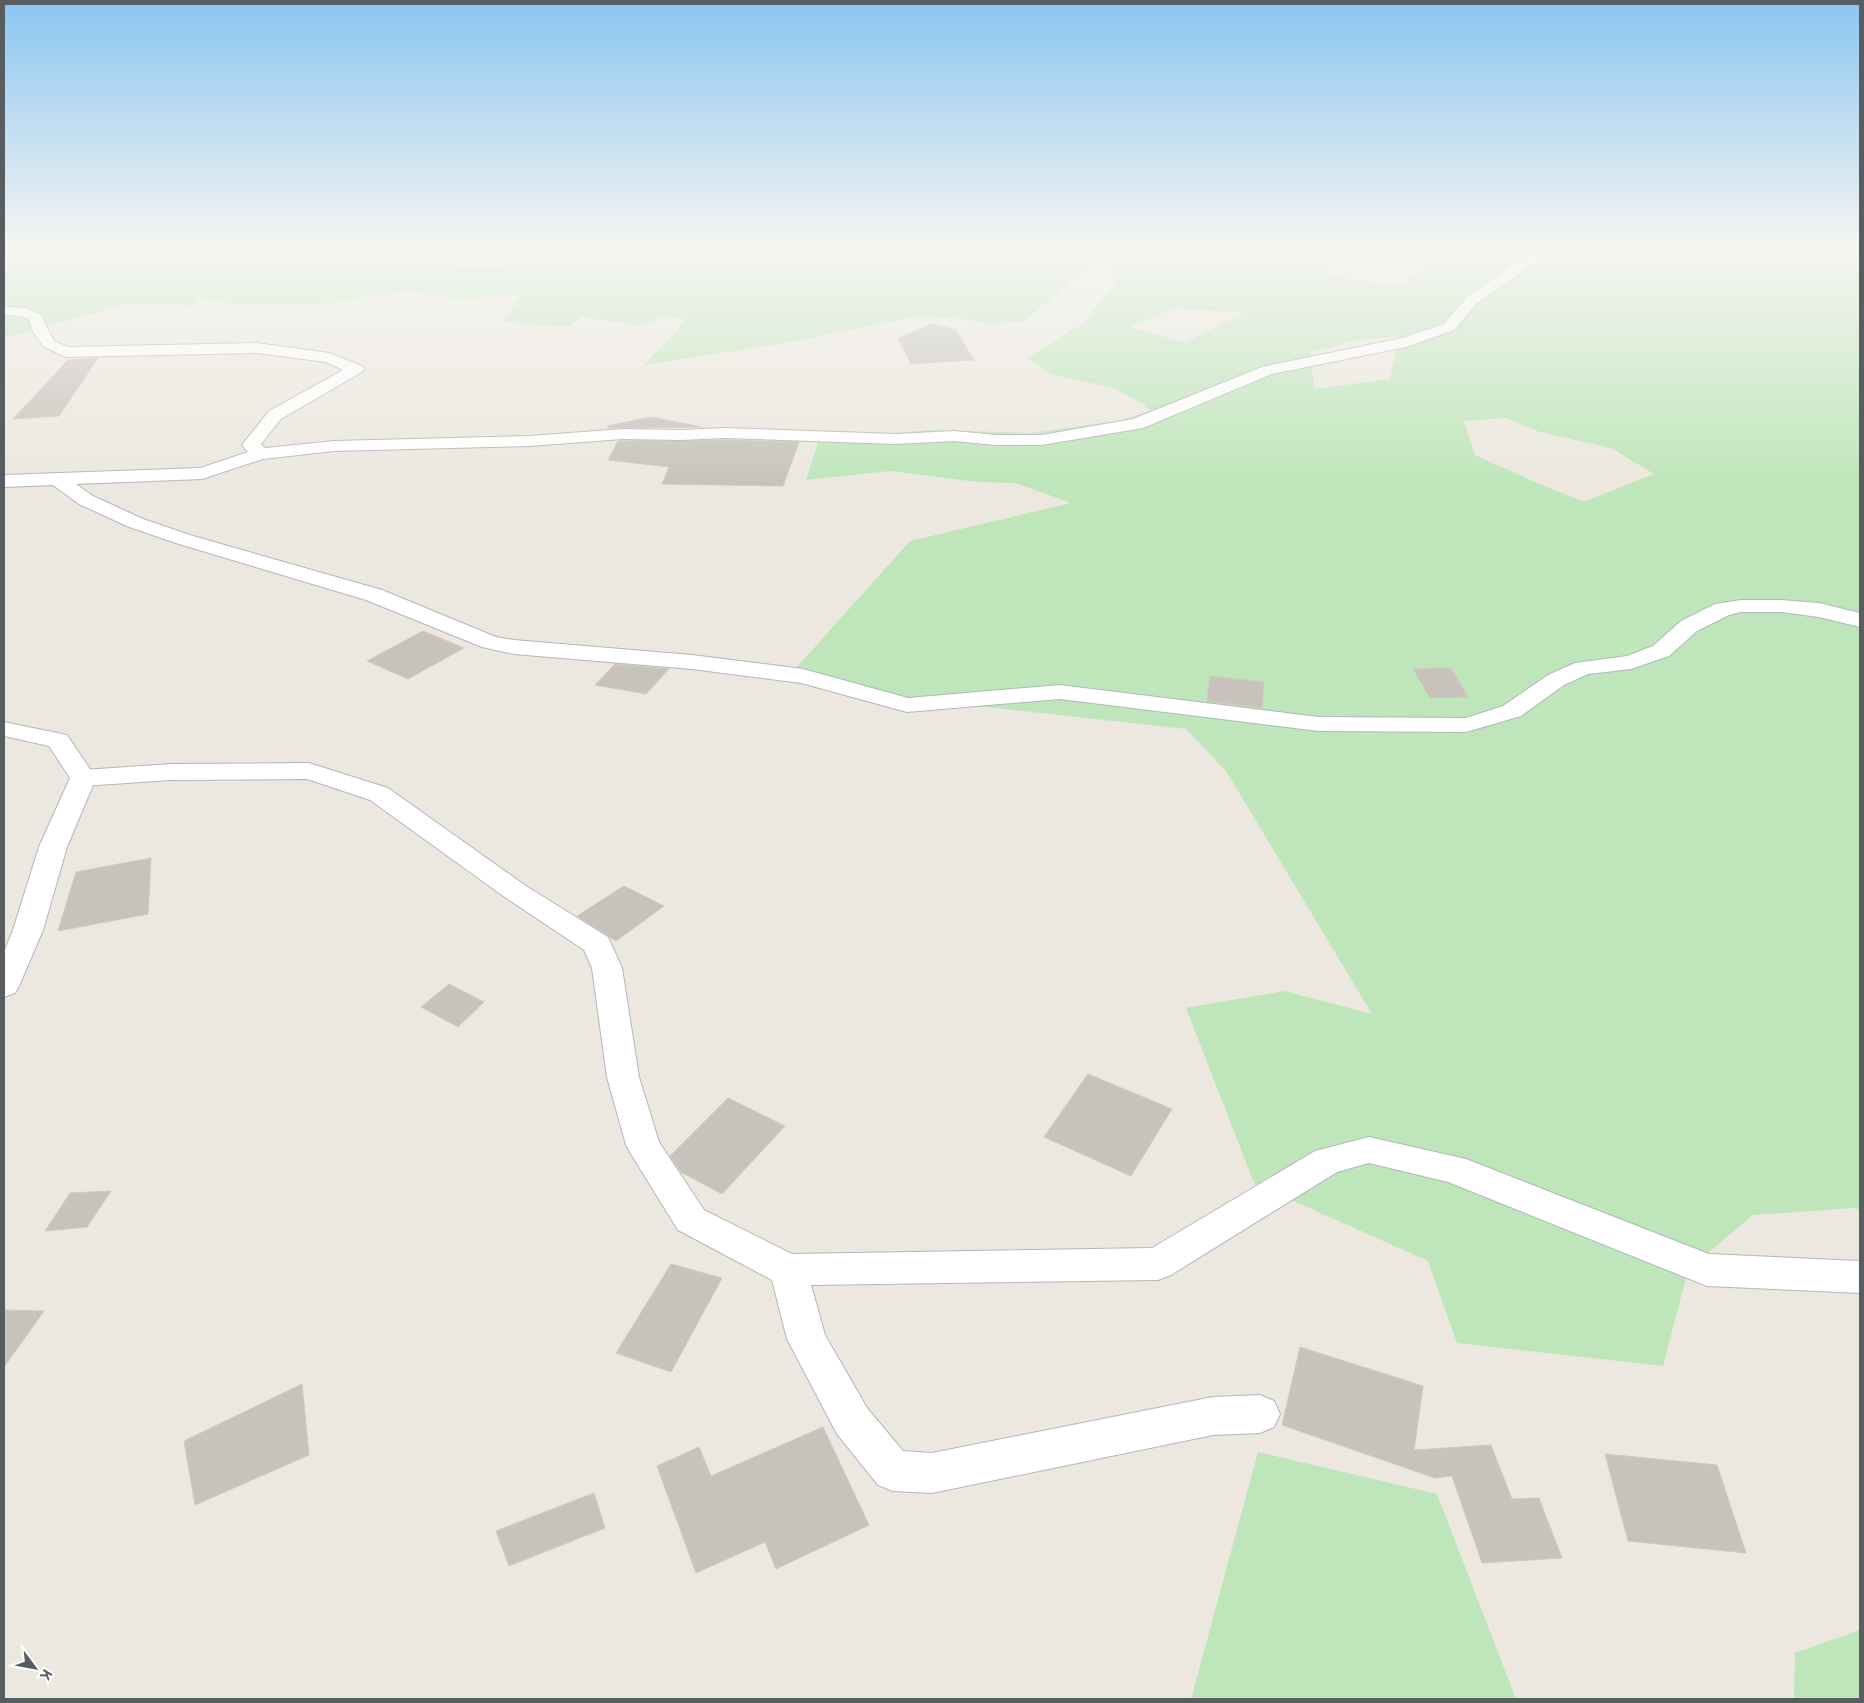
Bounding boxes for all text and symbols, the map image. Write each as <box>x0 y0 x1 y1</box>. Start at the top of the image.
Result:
north arrow <box>10 1643 60 1693</box>
text: K <box>37 1666 55 1683</box>

